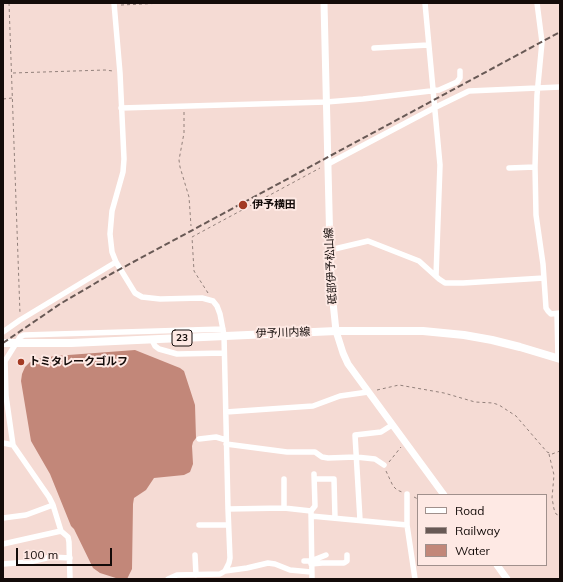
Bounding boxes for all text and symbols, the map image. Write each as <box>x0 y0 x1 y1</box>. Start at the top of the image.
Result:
place label: 伊予横田 <box>252 198 296 212</box>
marker: 伊予横田 <box>237 199 249 211</box>
street label: 砥部伊予松山線 <box>322 227 340 305</box>
street label: 伊予川内線 <box>255 325 311 341</box>
road number: 23 <box>172 330 192 346</box>
place label: トミタレークゴルフ <box>29 355 128 369</box>
marker: トミタレークゴルフ <box>16 357 26 367</box>
legend <box>417 494 547 566</box>
text: Road <box>455 503 484 518</box>
text: Railway <box>455 523 500 538</box>
scale bar <box>18 540 114 566</box>
text: Water <box>455 543 490 558</box>
text: 100 m <box>23 547 58 562</box>

